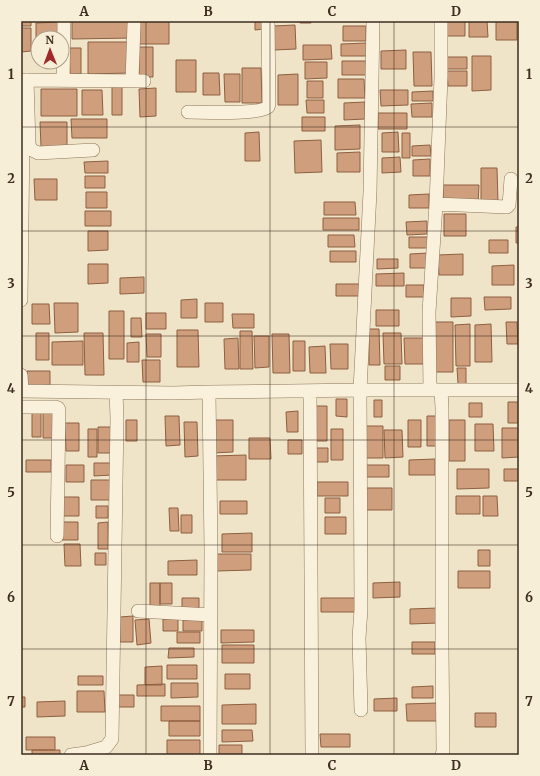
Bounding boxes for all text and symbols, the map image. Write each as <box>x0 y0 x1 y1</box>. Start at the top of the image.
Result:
text: A <box>78 3 89 20</box>
text: B <box>203 3 213 20</box>
text: C <box>328 3 337 20</box>
text: D <box>451 3 461 20</box>
north arrow <box>30 30 70 70</box>
text: N <box>45 33 55 47</box>
text: 1 <box>8 66 14 83</box>
text: 1 <box>526 66 532 83</box>
text: 2 <box>7 170 15 187</box>
text: 2 <box>525 170 533 187</box>
text: 3 <box>7 275 15 292</box>
text: 3 <box>525 275 533 292</box>
text: 4 <box>7 380 16 397</box>
text: 4 <box>525 380 534 397</box>
text: 5 <box>7 484 15 501</box>
text: 5 <box>525 484 533 501</box>
text: 6 <box>7 589 15 606</box>
text: 6 <box>525 589 533 606</box>
text: 7 <box>7 693 15 710</box>
text: 7 <box>525 693 533 710</box>
text: A <box>78 757 89 774</box>
text: B <box>203 757 213 774</box>
text: C <box>328 757 337 774</box>
text: D <box>451 757 461 774</box>

